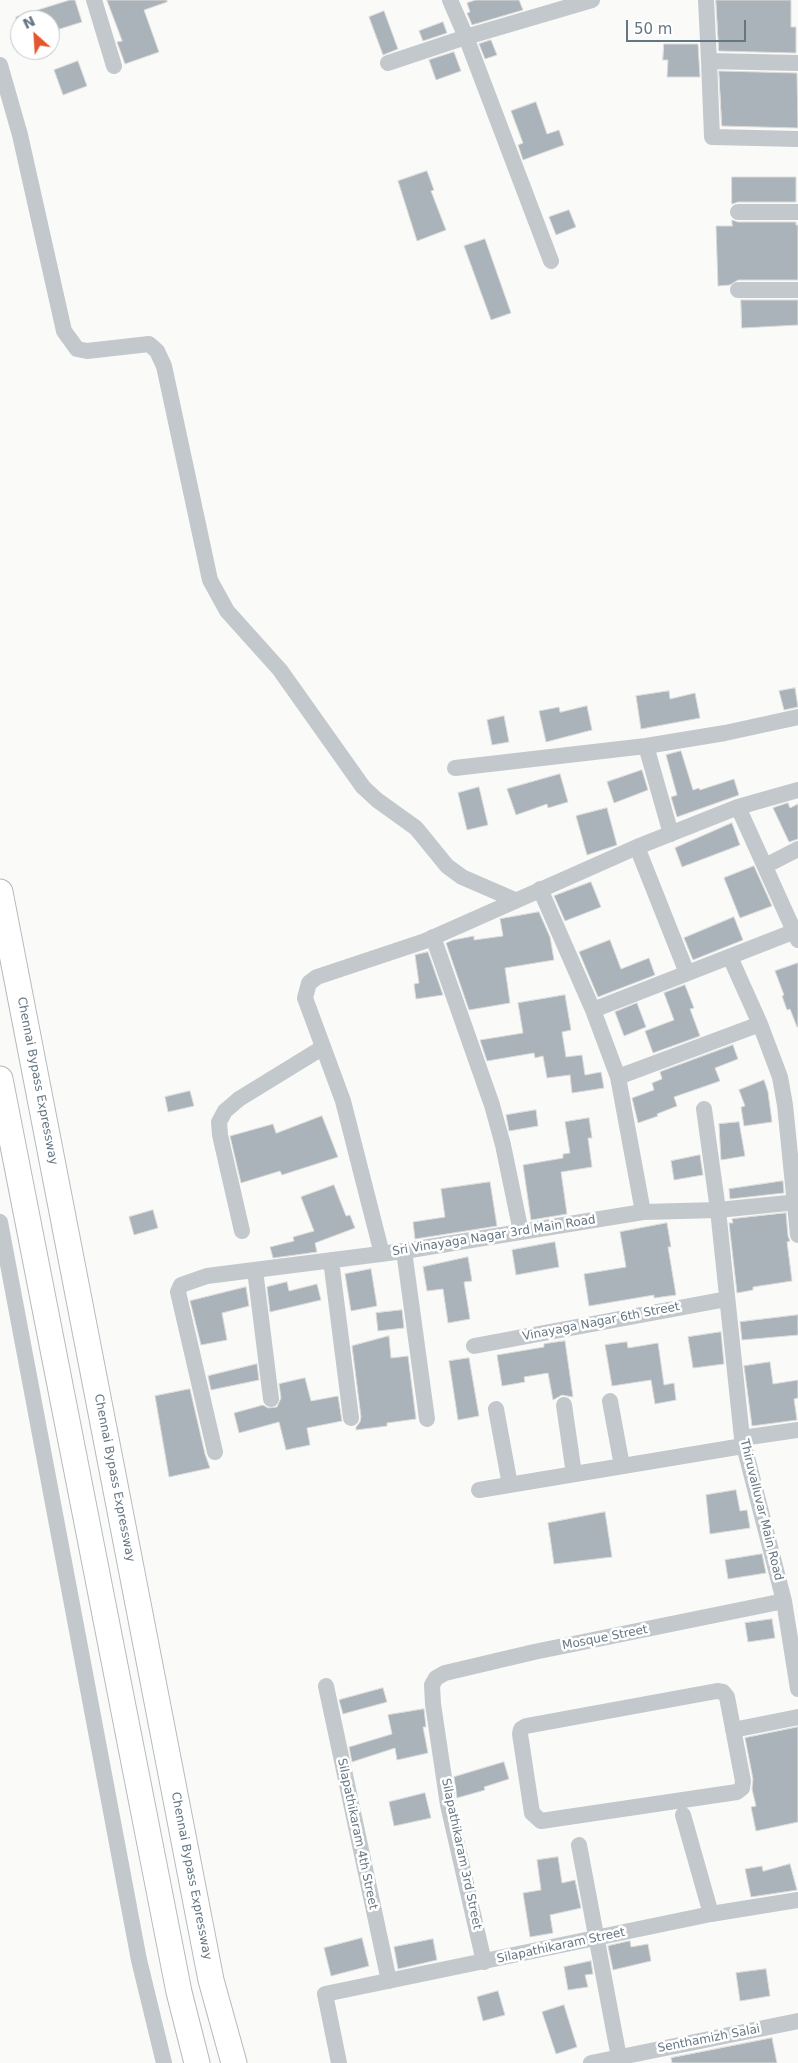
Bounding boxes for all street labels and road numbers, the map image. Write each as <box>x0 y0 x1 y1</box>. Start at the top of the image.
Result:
street label: Chennai Bypass Expressway <box>14 996 60 1166</box>
street label: Sri Vinayaga Nagar 3rd Main Road <box>391 1213 597 1259</box>
street label: Vinayaga Nagar 6th Street <box>521 1300 681 1344</box>
street label: Chennai Bypass Expressway <box>91 1393 137 1563</box>
street label: Thiruvalluvar Main Road <box>736 1438 786 1582</box>
street label: Mosque Street <box>561 1623 649 1653</box>
street label: Silapathikaram 4th Street <box>334 1757 380 1911</box>
street label: Silapathikaram 3rd Street <box>438 1777 484 1931</box>
street label: Chennai Bypass Expressway <box>168 1791 214 1961</box>
street label: Silapathikaram Street <box>496 1925 626 1967</box>
street label: Senthamizh Salai <box>657 2022 761 2056</box>

